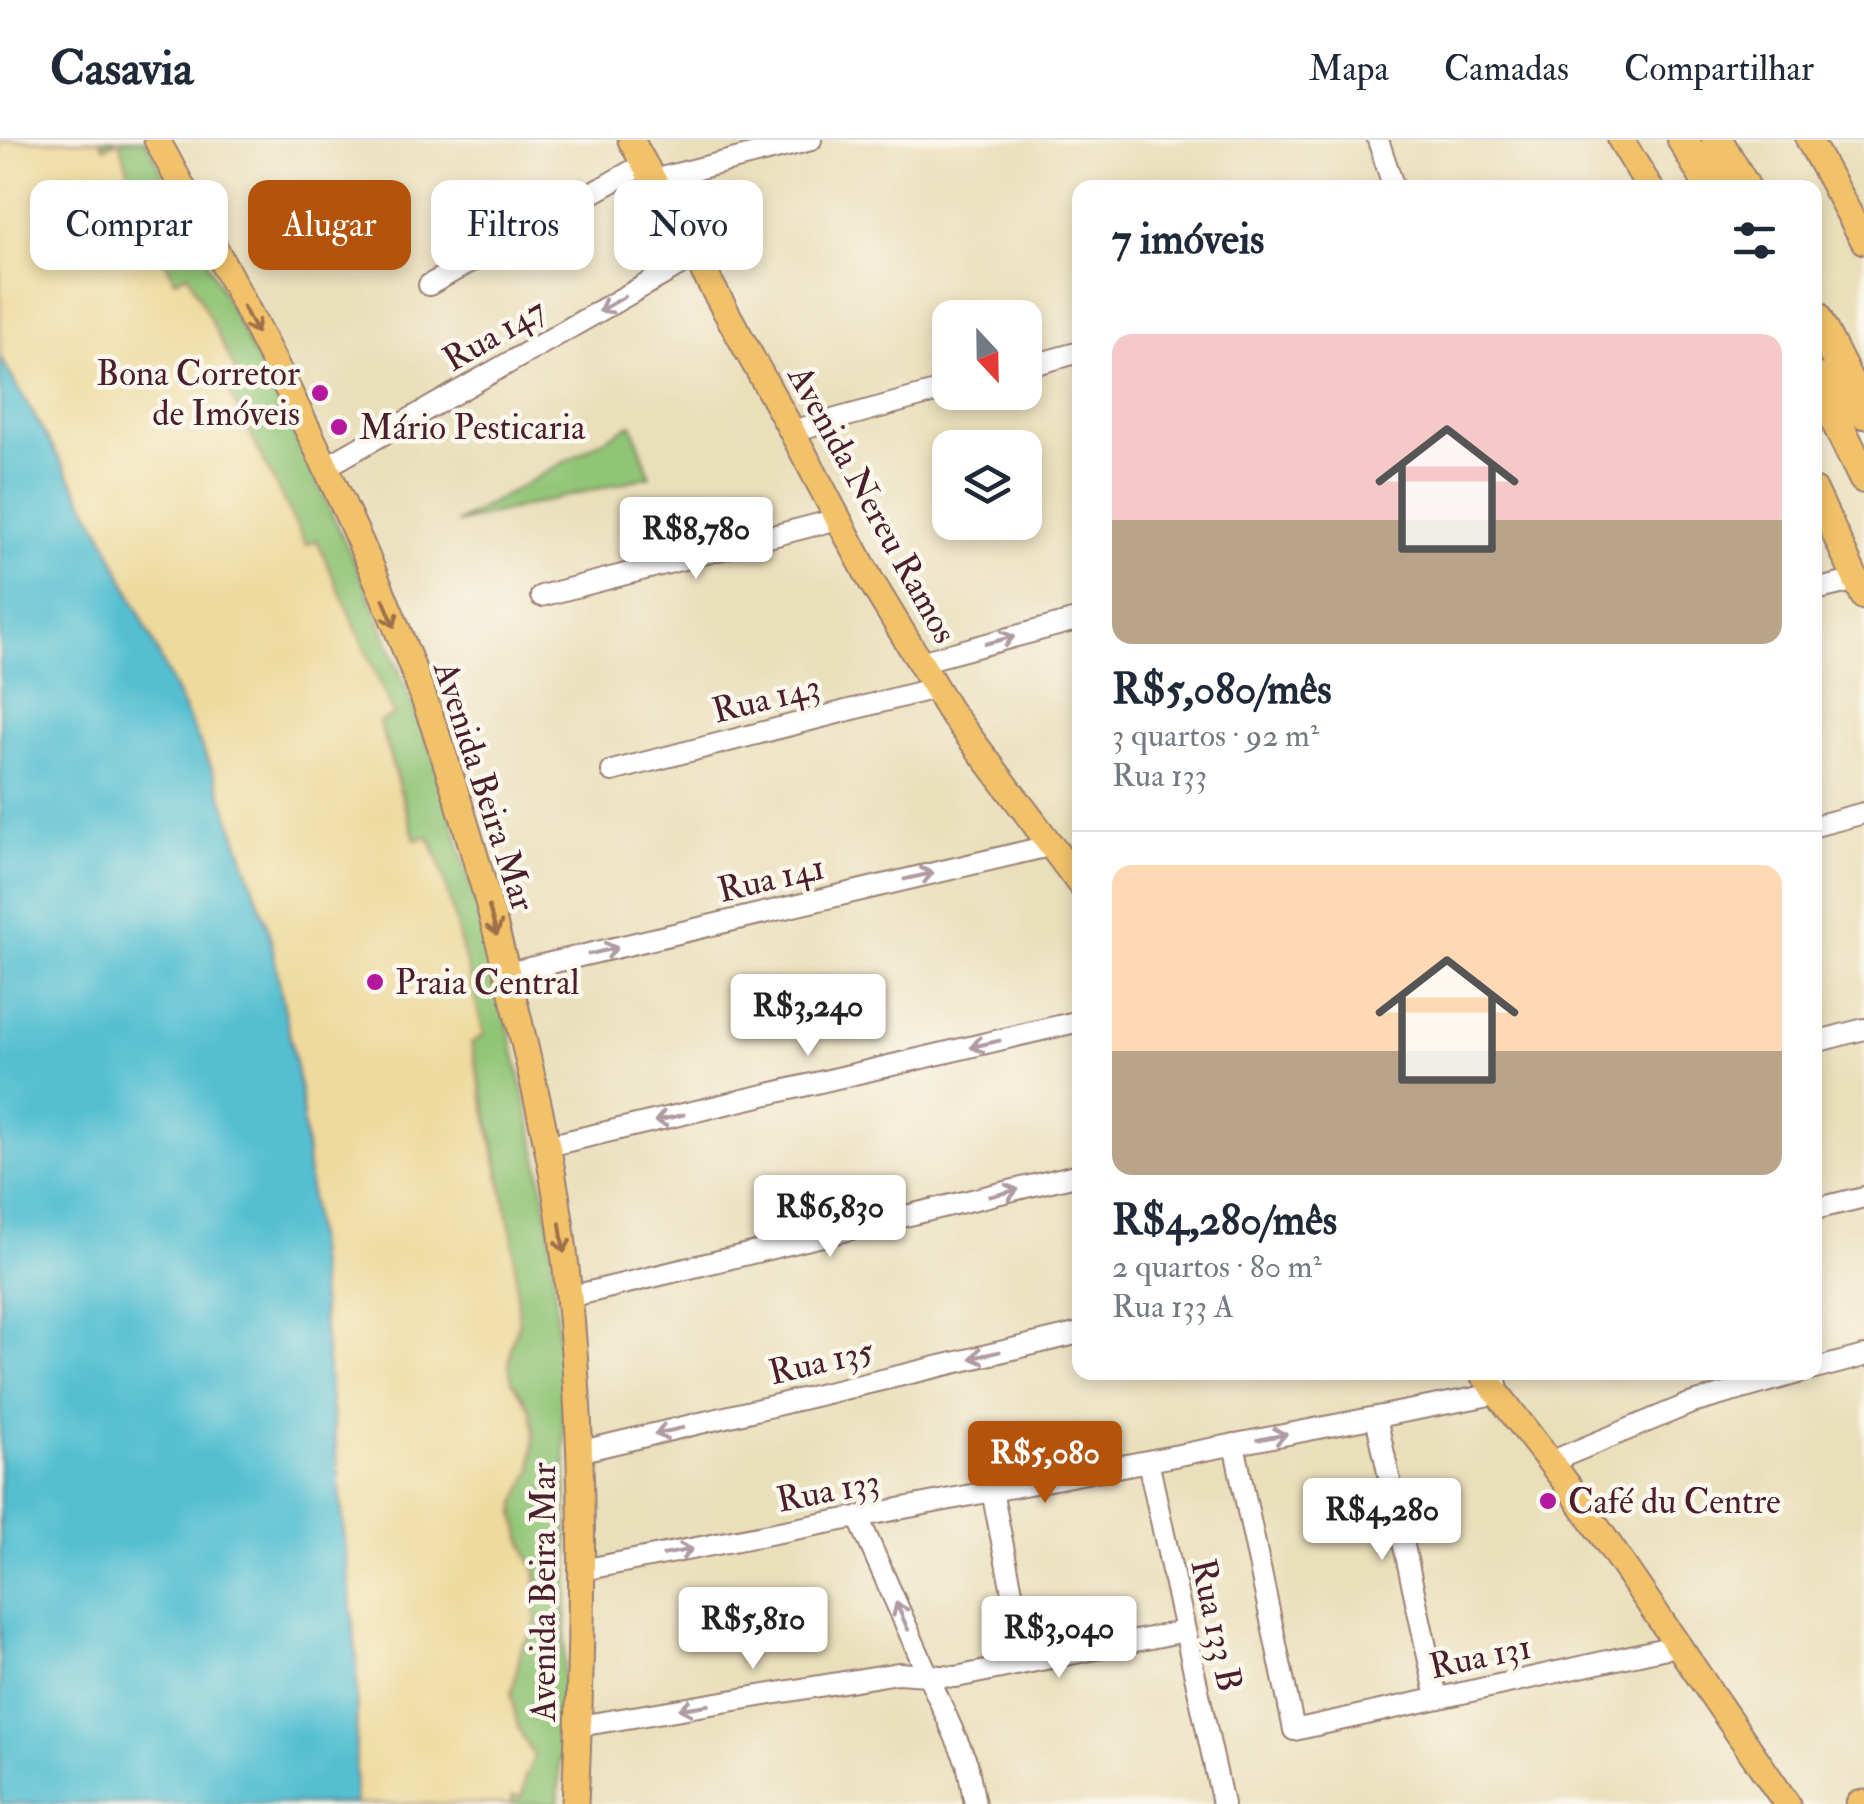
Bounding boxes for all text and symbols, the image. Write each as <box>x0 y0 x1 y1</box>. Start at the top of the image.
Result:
text: Casavia <box>50 39 193 99</box>
text: Mapa <box>1309 47 1389 91</box>
text: Camadas <box>1444 47 1569 91</box>
text: Compartilhar <box>1624 47 1814 91</box>
chip: Comprar <box>30 180 228 270</box>
chip: Alugar <box>248 180 411 270</box>
chip: Filtros <box>431 180 594 270</box>
chip: Novo <box>614 180 763 270</box>
icon: filters <box>1727 213 1782 268</box>
text: 7 imóveis <box>1112 214 1264 266</box>
street label: Rua 147 <box>435 288 554 382</box>
one-way arrow <box>597 295 627 315</box>
north arrow <box>932 300 1042 410</box>
map controls <box>932 300 1042 540</box>
one-way arrow <box>241 304 260 334</box>
place label: Bona Corretor de Imóveis <box>96 352 300 436</box>
street label: Avenida Nereu Ramos <box>777 357 967 651</box>
marker: Bona Corretor de Imóveis <box>309 382 331 404</box>
icon: home <box>1357 399 1537 579</box>
place label: Mário Pesticaria <box>359 406 586 450</box>
marker: Mário Pesticaria <box>328 416 350 438</box>
button: layers <box>932 430 1042 540</box>
pin: R$8,780 <box>604 497 788 582</box>
text: R$8,780 <box>642 509 750 549</box>
one-way arrow <box>381 598 399 628</box>
one-way arrow <box>984 630 1015 649</box>
street label: Avenida Beira Mar <box>423 655 545 917</box>
street label: Rua 143 <box>708 664 825 734</box>
text: R$5,080/mês <box>1112 664 1332 716</box>
text: 3 quartos · 92 m² <box>1112 716 1319 756</box>
text: Rua 133 <box>1112 756 1207 796</box>
street label: Rua 141 <box>713 845 829 913</box>
one-way arrow <box>902 866 934 884</box>
one-way arrow <box>485 905 503 936</box>
icon: home <box>1357 930 1537 1110</box>
one-way arrow <box>586 941 618 959</box>
place label: Praia Central <box>395 961 580 1005</box>
marker: Praia Central <box>364 971 386 993</box>
pin: R$3,240 <box>716 974 900 1059</box>
text: R$3,240 <box>753 986 863 1026</box>
one-way arrow <box>970 1036 1002 1054</box>
one-way arrow <box>654 1110 686 1128</box>
pin: R$6,830 <box>738 1175 922 1260</box>
one-way arrow <box>988 1182 1019 1201</box>
text: R$6,830 <box>776 1187 884 1227</box>
text: R$4,280/mês <box>1112 1195 1337 1247</box>
one-way arrow <box>554 1222 572 1254</box>
text: 2 quartos · 80 m² <box>1112 1247 1322 1287</box>
text: Rua 133 A <box>1112 1287 1234 1327</box>
street label: Rua 135 <box>765 1328 878 1395</box>
one-way arrow <box>970 1347 1002 1365</box>
pin: R$5,080 <box>953 1421 1137 1506</box>
one-way arrow <box>654 1423 686 1441</box>
one-way arrow <box>1255 1426 1287 1445</box>
text: R$5,080 <box>990 1433 1100 1473</box>
street label: Rua 133 <box>773 1459 883 1522</box>
street label: Avenida Beira Mar <box>522 1462 566 1723</box>
pin: R$4,280 <box>1290 1478 1474 1563</box>
place label: Café du Centre <box>1568 1480 1781 1524</box>
text: R$4,280 <box>1325 1490 1439 1530</box>
marker: Café du Centre <box>1537 1490 1559 1512</box>
one-way arrow <box>661 1541 693 1560</box>
street label: Rua 133 B <box>1181 1555 1251 1695</box>
pin: R$5,810 <box>661 1587 845 1672</box>
pin: R$3,040 <box>967 1596 1151 1681</box>
text: R$5,810 <box>701 1599 805 1639</box>
one-way arrow <box>892 1601 910 1632</box>
text: R$3,040 <box>1004 1608 1114 1648</box>
street label: Rua 131 <box>1425 1625 1535 1689</box>
one-way arrow <box>678 1698 711 1717</box>

